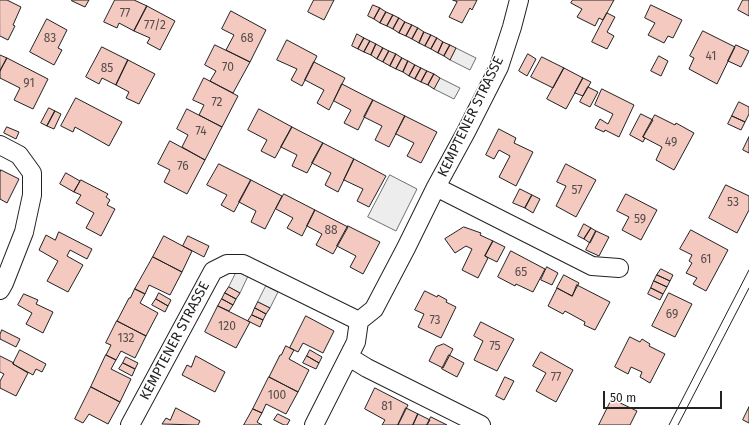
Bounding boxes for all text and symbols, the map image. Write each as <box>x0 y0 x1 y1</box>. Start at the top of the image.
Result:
house number: 77 <box>120 7 130 21</box>
house number: 77/2 <box>144 19 166 33</box>
house number: 83 <box>44 32 56 46</box>
house number: 68 <box>240 32 254 46</box>
house number: 41 <box>706 50 716 64</box>
street label: KEMPTENER STRASSE <box>435 54 507 180</box>
house number: 70 <box>222 61 234 75</box>
house number: 85 <box>101 62 113 76</box>
house number: 91 <box>23 77 35 91</box>
house number: 72 <box>211 96 223 110</box>
house number: 74 <box>195 125 207 139</box>
house number: 49 <box>665 136 677 150</box>
house number: 76 <box>177 160 189 174</box>
house number: 57 <box>571 184 583 198</box>
house number: 53 <box>727 196 739 210</box>
house number: 59 <box>634 213 646 227</box>
house number: 88 <box>324 224 338 238</box>
house number: 61 <box>700 253 712 267</box>
house number: 65 <box>515 266 527 280</box>
street label: KEMPTENER STRASSE <box>137 279 213 403</box>
house number: 69 <box>666 308 678 322</box>
house number: 73 <box>429 314 441 328</box>
house number: 120 <box>218 320 236 334</box>
house number: 132 <box>117 332 135 346</box>
house number: 75 <box>489 340 501 354</box>
house number: 77 <box>551 371 561 385</box>
scale bar <box>605 383 724 409</box>
house number: 100 <box>268 389 286 403</box>
text: 50 m <box>610 391 636 405</box>
house number: 81 <box>381 400 393 414</box>

